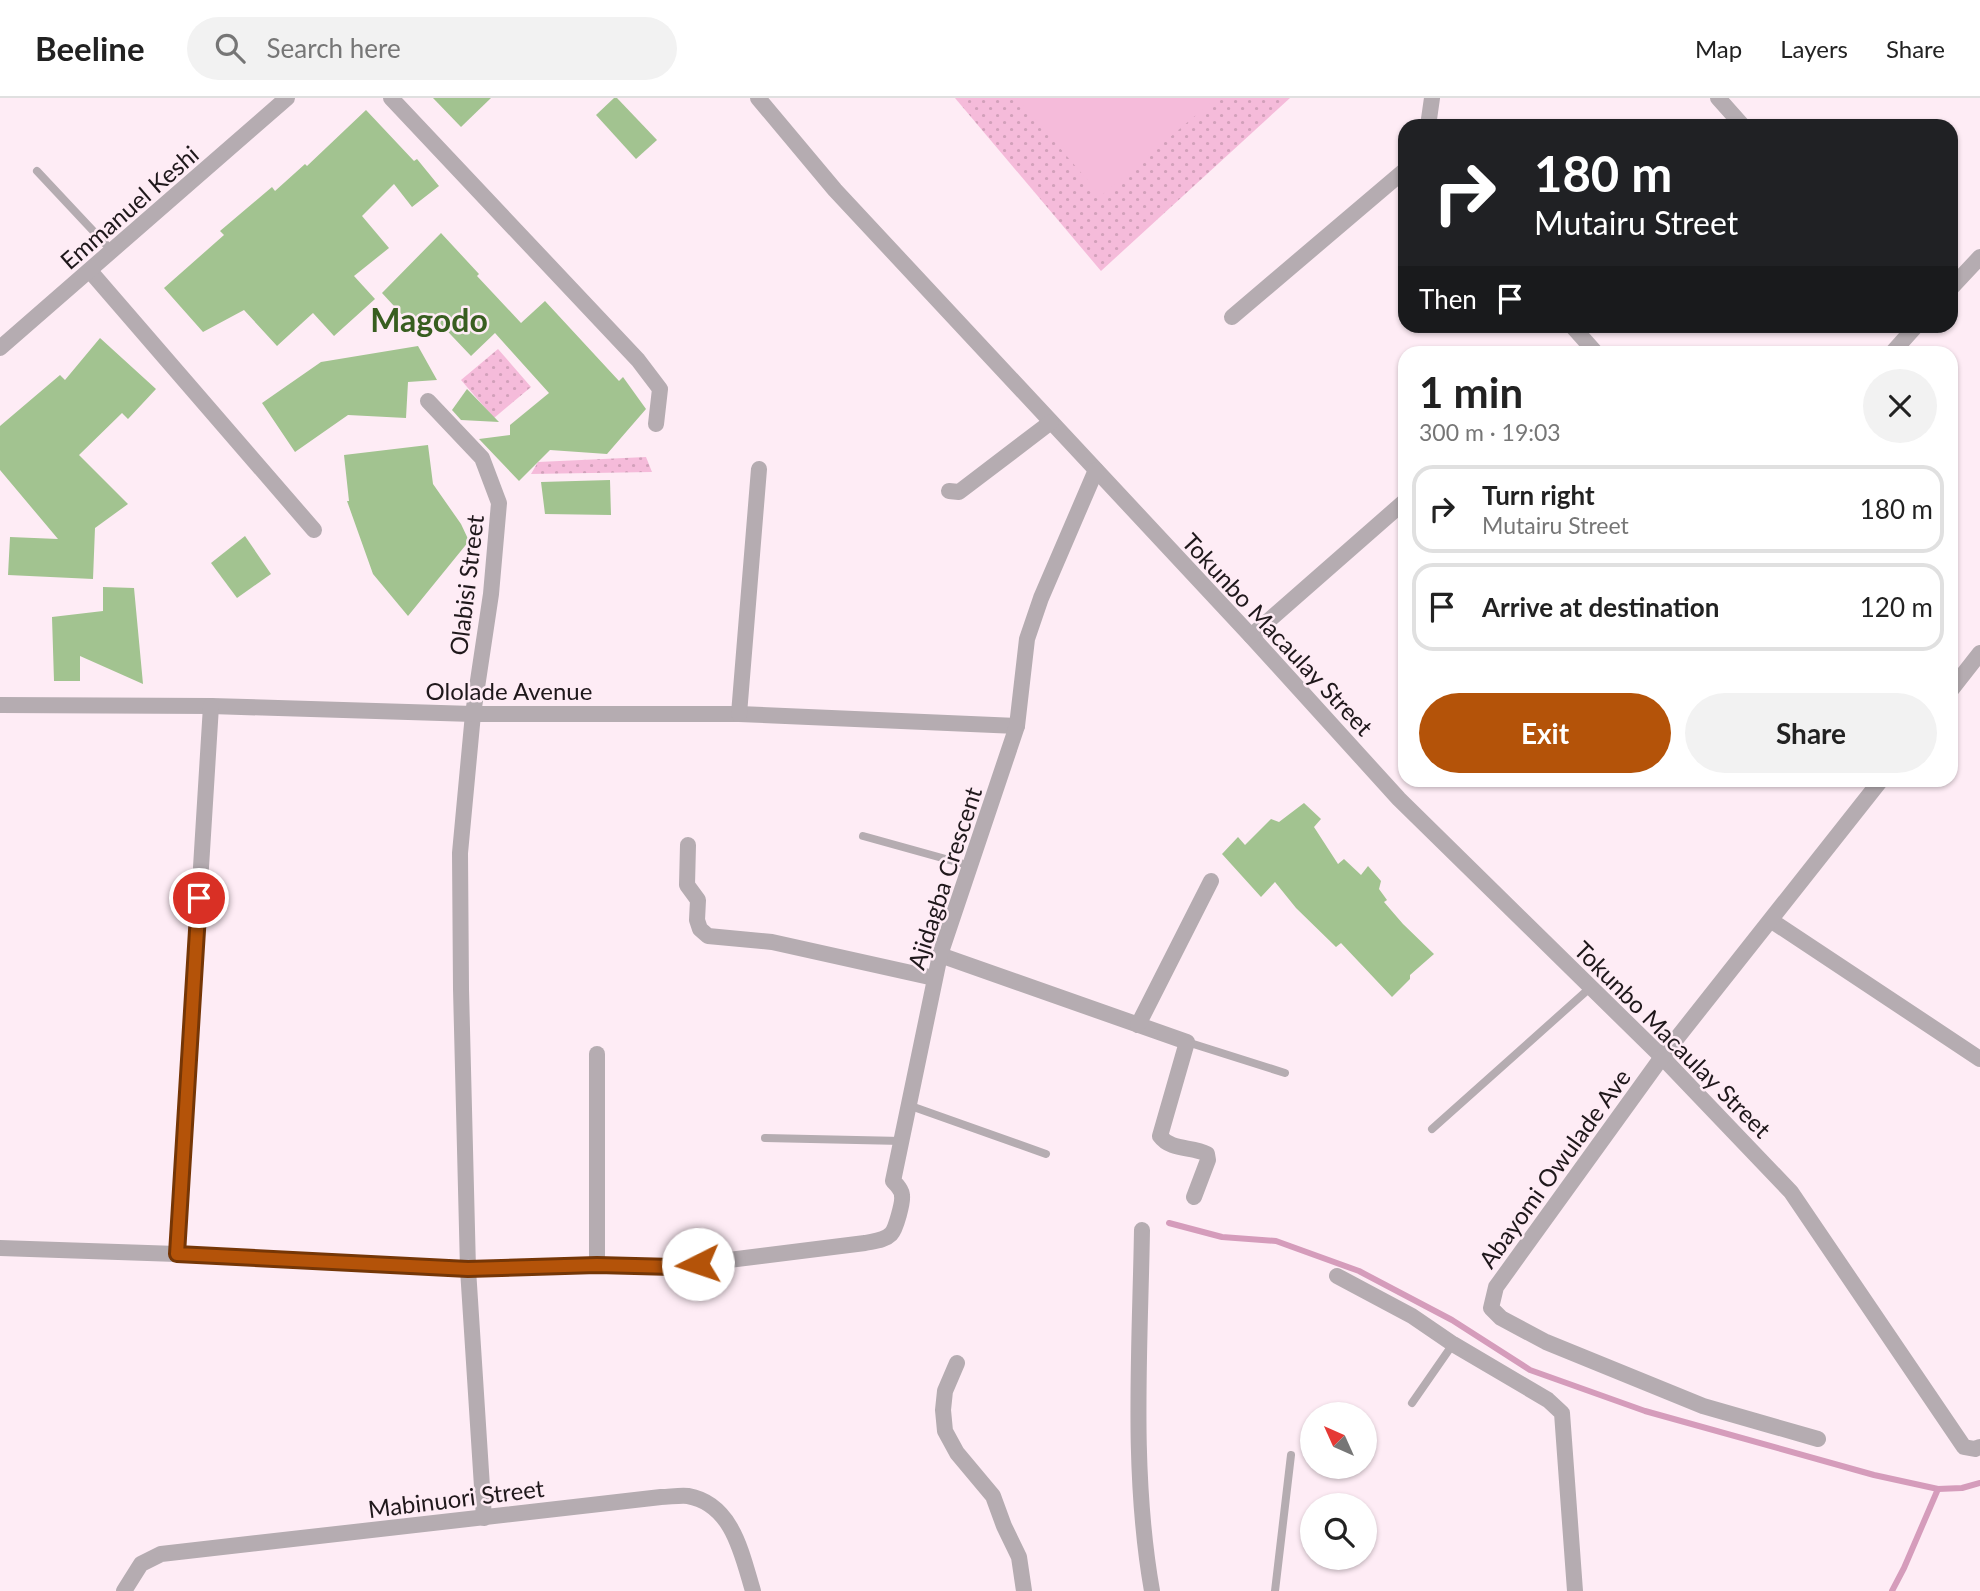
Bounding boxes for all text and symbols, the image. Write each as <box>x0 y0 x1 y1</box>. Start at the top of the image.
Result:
search box <box>187 17 677 80</box>
text: Beeline <box>35 28 145 68</box>
icon: search <box>211 29 249 67</box>
text: Search here <box>267 32 401 64</box>
text: Map <box>1695 34 1742 63</box>
text: Layers <box>1780 34 1848 63</box>
text: Share <box>1886 34 1945 63</box>
street label: Emmanuel Keshi <box>54 139 204 275</box>
text: 180 m <box>1534 144 1672 202</box>
icon: right <box>1419 147 1510 238</box>
text: Mutairu Street <box>1534 203 1738 242</box>
icon: arrive <box>1491 280 1529 318</box>
text: Then <box>1419 283 1477 315</box>
district label: Magodo <box>370 300 488 339</box>
text: 1 min <box>1419 367 1523 417</box>
button: close <box>1863 369 1937 443</box>
text: 300 m · 19:03 <box>1419 418 1561 446</box>
text: Turn right <box>1482 479 1595 511</box>
icon: right <box>1423 490 1461 528</box>
text: 180 m <box>1860 493 1933 525</box>
text: Mutairu Street <box>1482 511 1629 539</box>
street label: Olabisi Street <box>443 513 489 657</box>
street label: Tokunbo Macaulay Street <box>1177 527 1380 741</box>
icon: arrive <box>1423 588 1461 626</box>
text: Arrive at destination <box>1482 591 1719 623</box>
text: 120 m <box>1860 591 1933 623</box>
street label: Ololade Avenue <box>426 676 592 705</box>
button: Exit <box>1419 693 1671 773</box>
button: Share <box>1685 693 1937 773</box>
street label: Ajidagba Crescent <box>901 783 987 973</box>
pin <box>169 868 229 928</box>
icon: arrive <box>180 879 218 917</box>
street label: Tokunbo Macaulay Street <box>1569 935 1778 1144</box>
street label: Abayomi Owulade Ave <box>1472 1063 1636 1273</box>
position arrow <box>661 1227 735 1301</box>
north arrow <box>1300 1402 1377 1479</box>
map controls <box>1300 1402 1377 1570</box>
street label: Mabinuori Street <box>366 1473 546 1523</box>
button: search <box>1300 1493 1377 1570</box>

